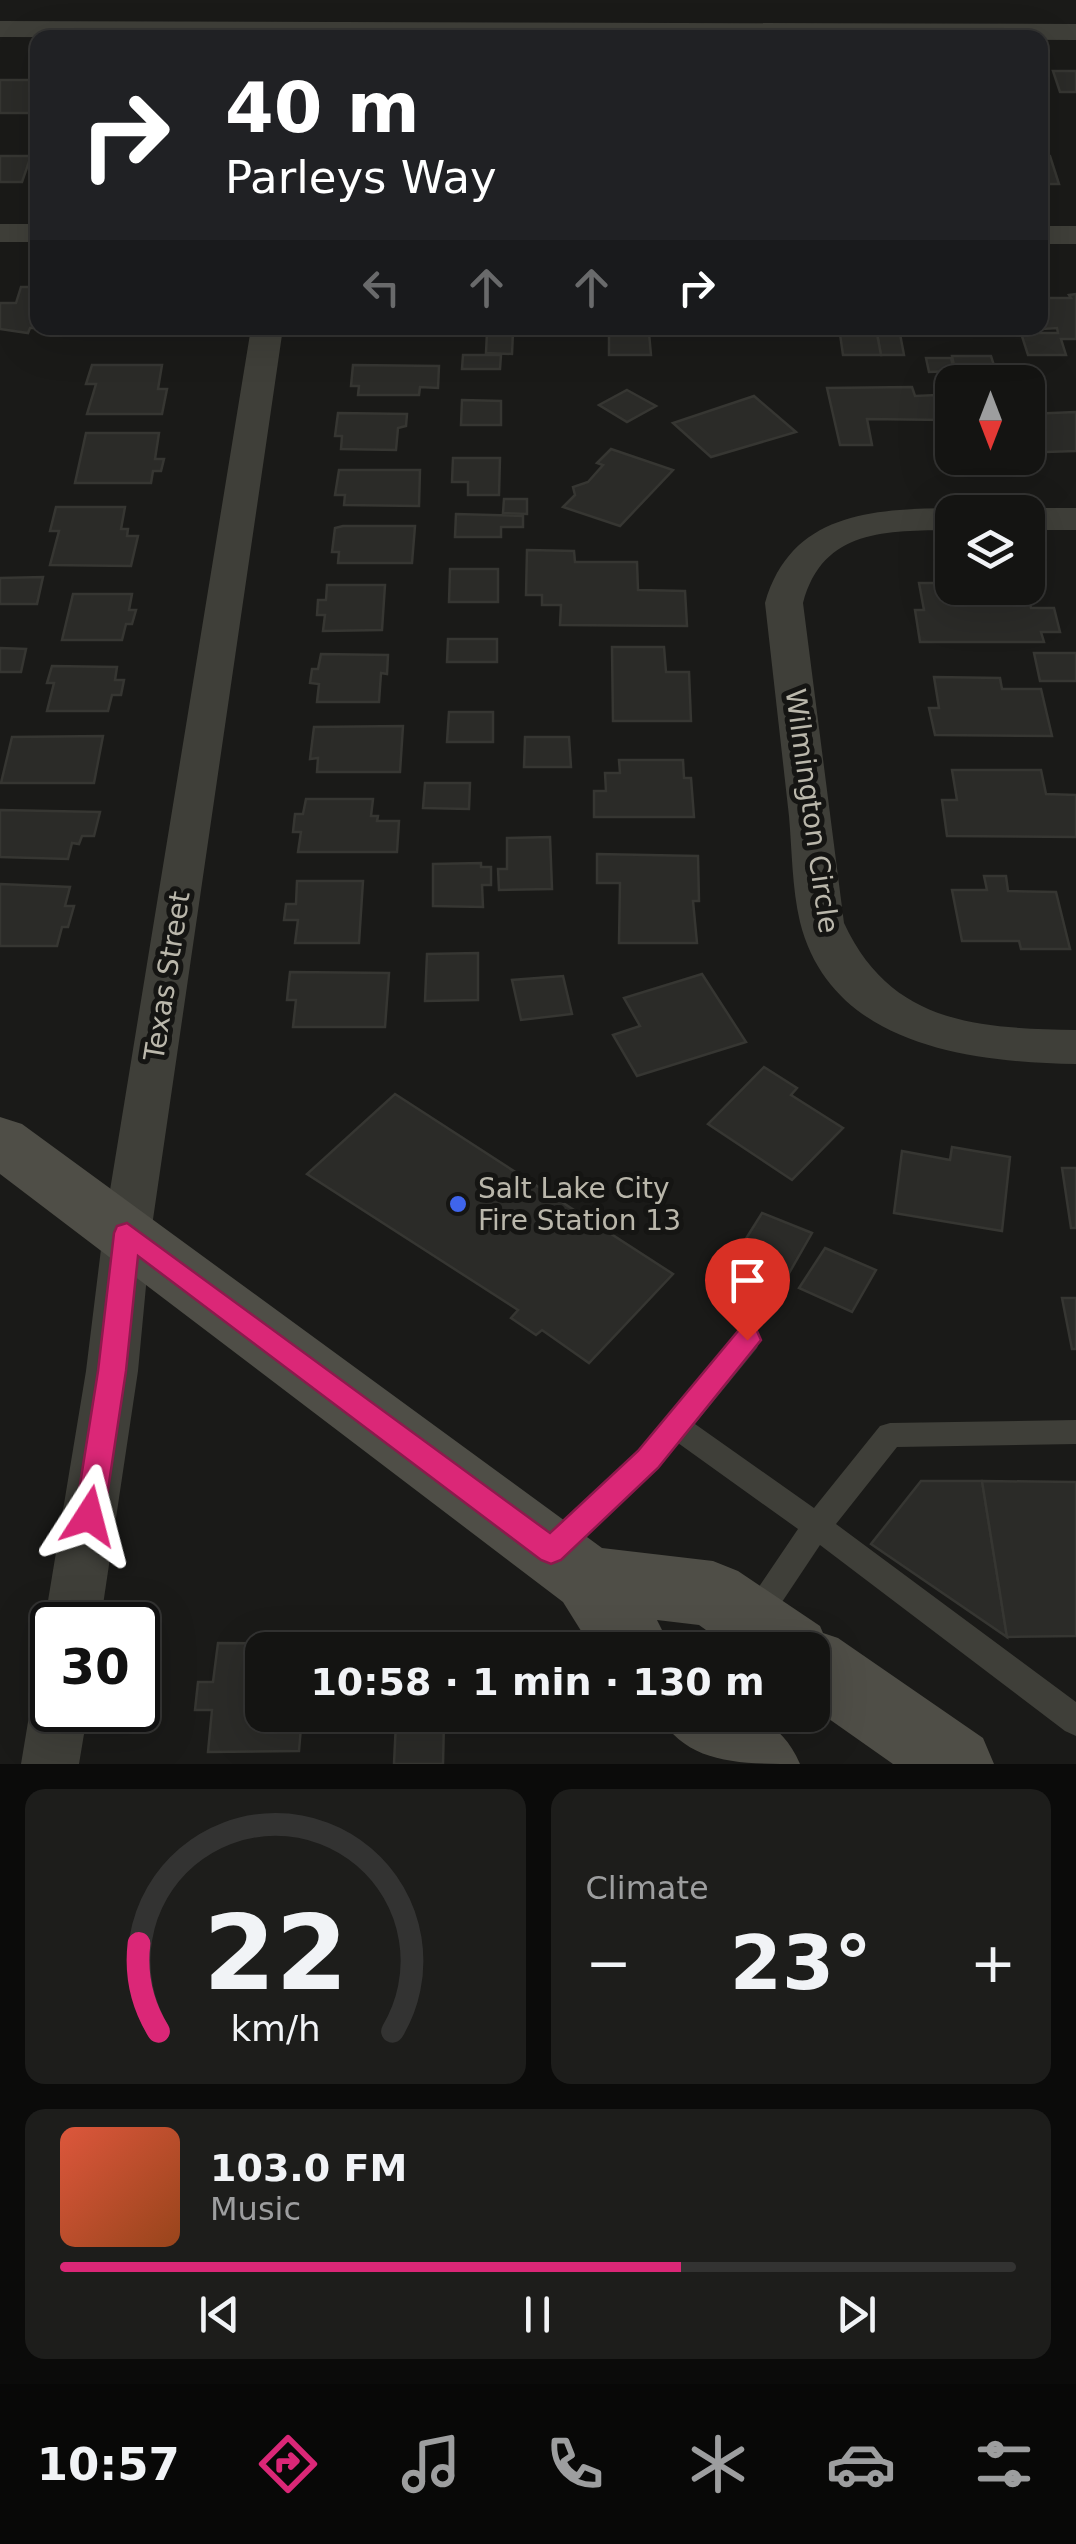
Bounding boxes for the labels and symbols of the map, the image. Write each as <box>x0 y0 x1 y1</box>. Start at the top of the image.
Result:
north arrow <box>935 365 1045 475</box>
street label: Wilmington Circle <box>779 687 845 935</box>
street label: Texas Street <box>137 889 197 1064</box>
place label: Salt Lake City Fire Station 13 <box>478 1172 681 1237</box>
marker: Salt Lake City Fire Station 13 <box>447 1193 469 1215</box>
pin <box>705 1238 790 1341</box>
position arrow <box>37 1464 141 1568</box>
speed limit sign: 30 <box>30 1602 160 1732</box>

